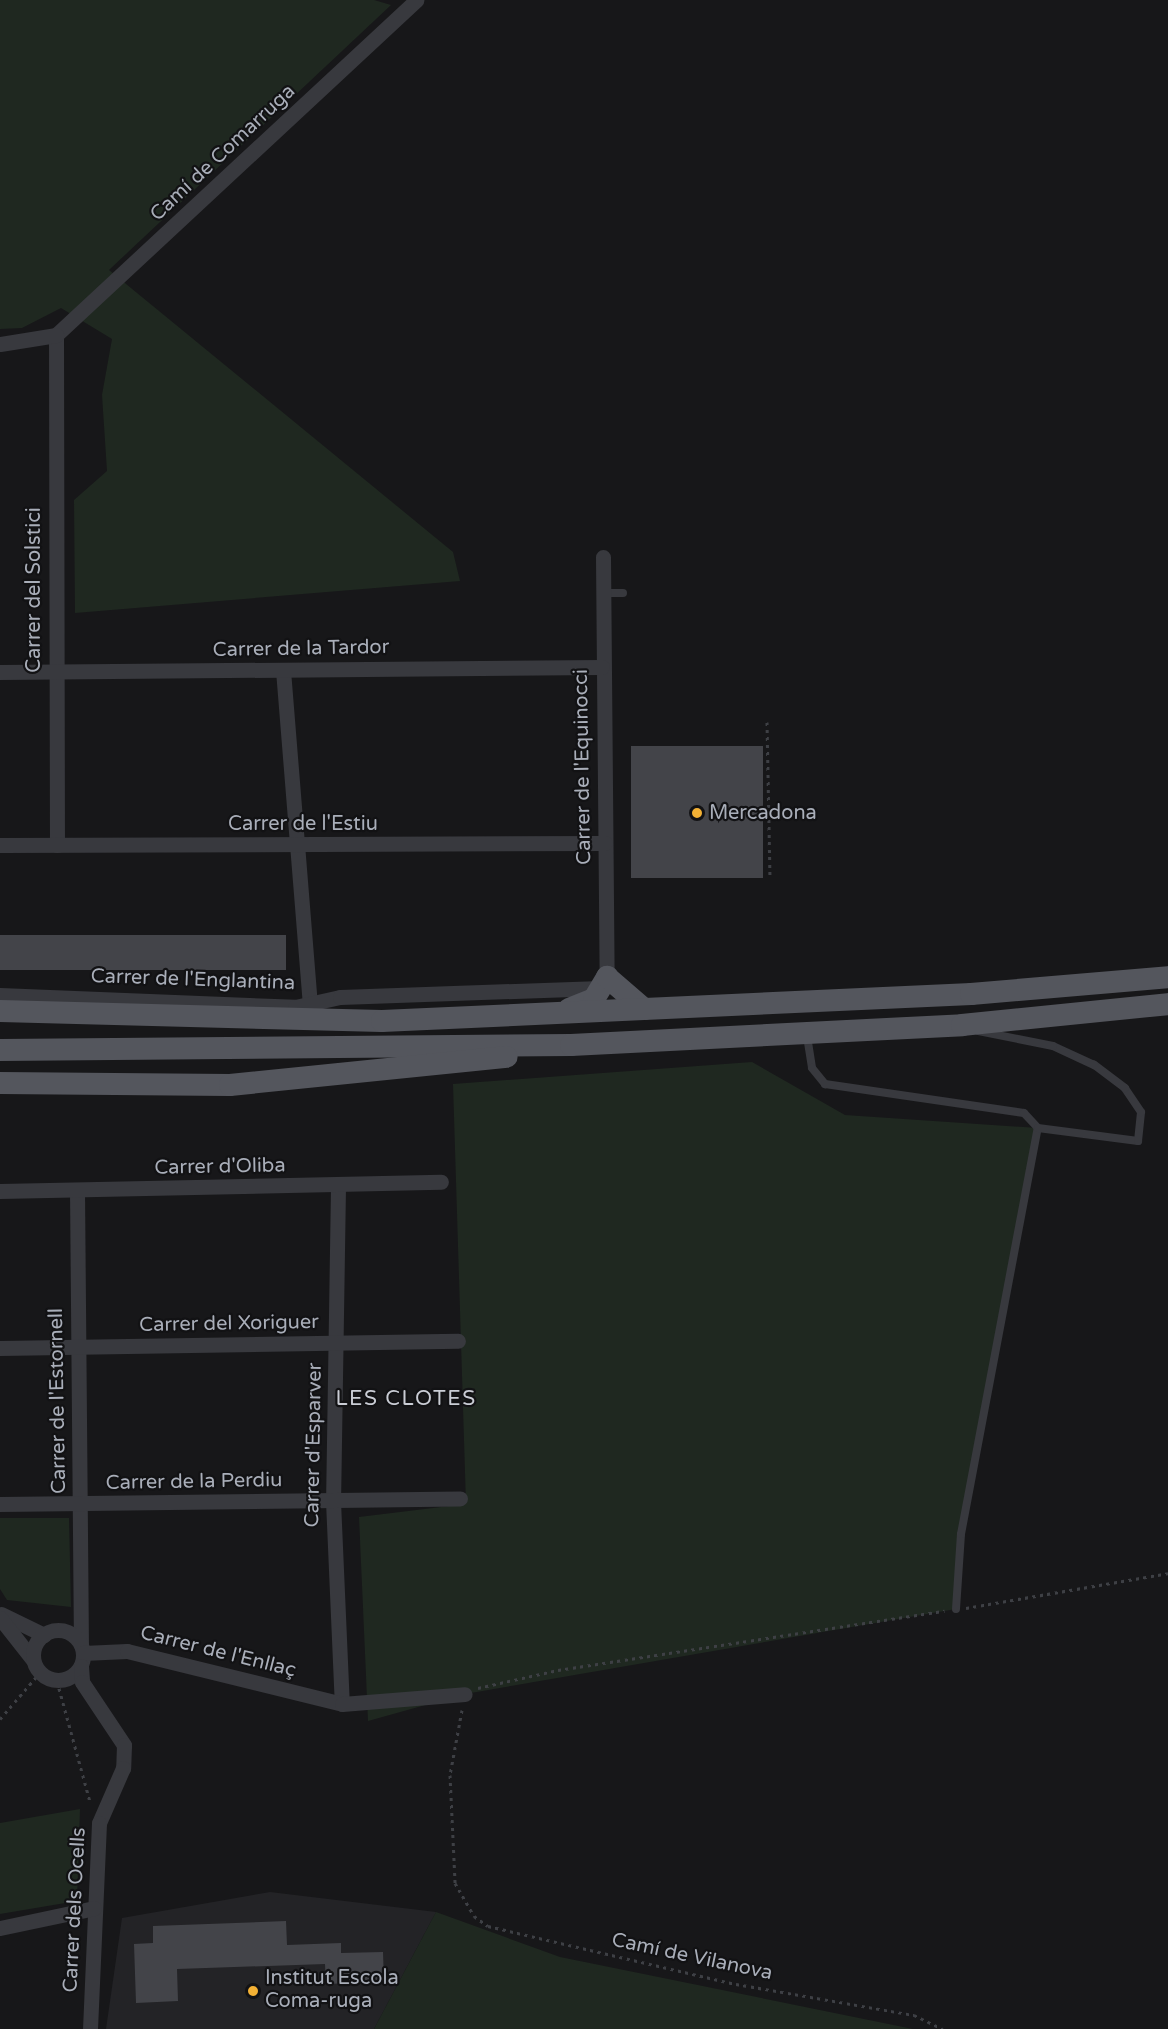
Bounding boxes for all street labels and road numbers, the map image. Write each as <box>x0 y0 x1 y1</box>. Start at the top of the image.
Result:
street label: Camí de Comarruga <box>146 80 300 226</box>
street label: Carrer del Solstici <box>22 507 46 673</box>
street label: Carrer de la Tardor <box>213 635 389 663</box>
street label: Carrer de l'Equinocci <box>569 669 597 865</box>
street label: Carrer de l'Estiu <box>228 812 378 836</box>
street label: Carrer de l'Englantina <box>90 964 296 996</box>
street label: Carrer d'Oliba <box>154 1154 286 1180</box>
street label: Carrer de l'Estornell <box>44 1308 72 1494</box>
street label: Carrer del Xoriguer <box>139 1310 319 1338</box>
street label: Carrer d'Esparver <box>301 1363 327 1527</box>
street label: Carrer de la Perdiu <box>106 1468 282 1496</box>
street label: Carrer de l'Enllaç <box>138 1621 298 1683</box>
street label: Carrer dels Ocells <box>59 1827 91 1993</box>
street label: Camí de Vilanova <box>609 1928 775 1986</box>

